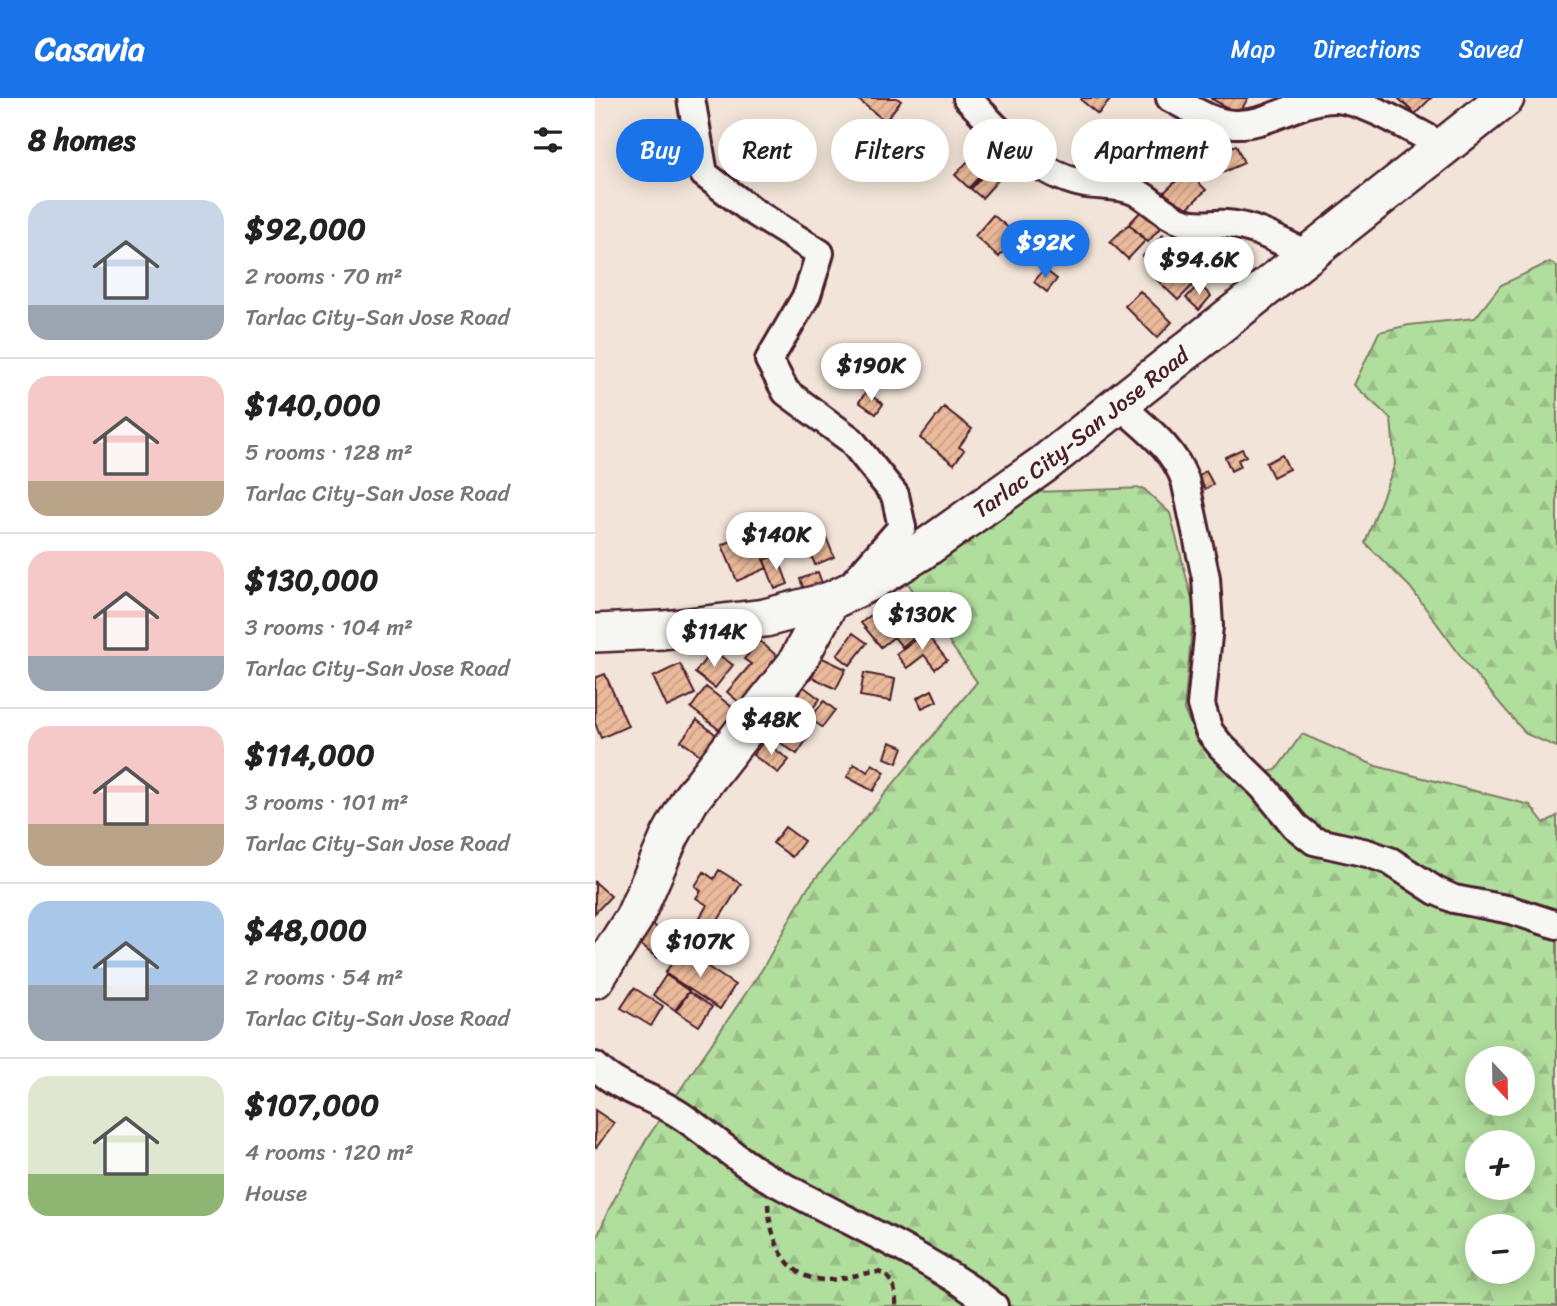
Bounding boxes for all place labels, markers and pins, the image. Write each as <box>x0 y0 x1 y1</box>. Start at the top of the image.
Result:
pin: $92K <box>1004 220 1086 280</box>
pin: $94.6K <box>1142 238 1256 297</box>
pin: $190K <box>822 344 920 403</box>
pin: $140K <box>727 512 825 572</box>
pin: $130K <box>873 592 971 652</box>
pin: $114K <box>665 610 763 669</box>
pin: $48K <box>730 698 812 757</box>
pin: $107K <box>651 920 749 979</box>

